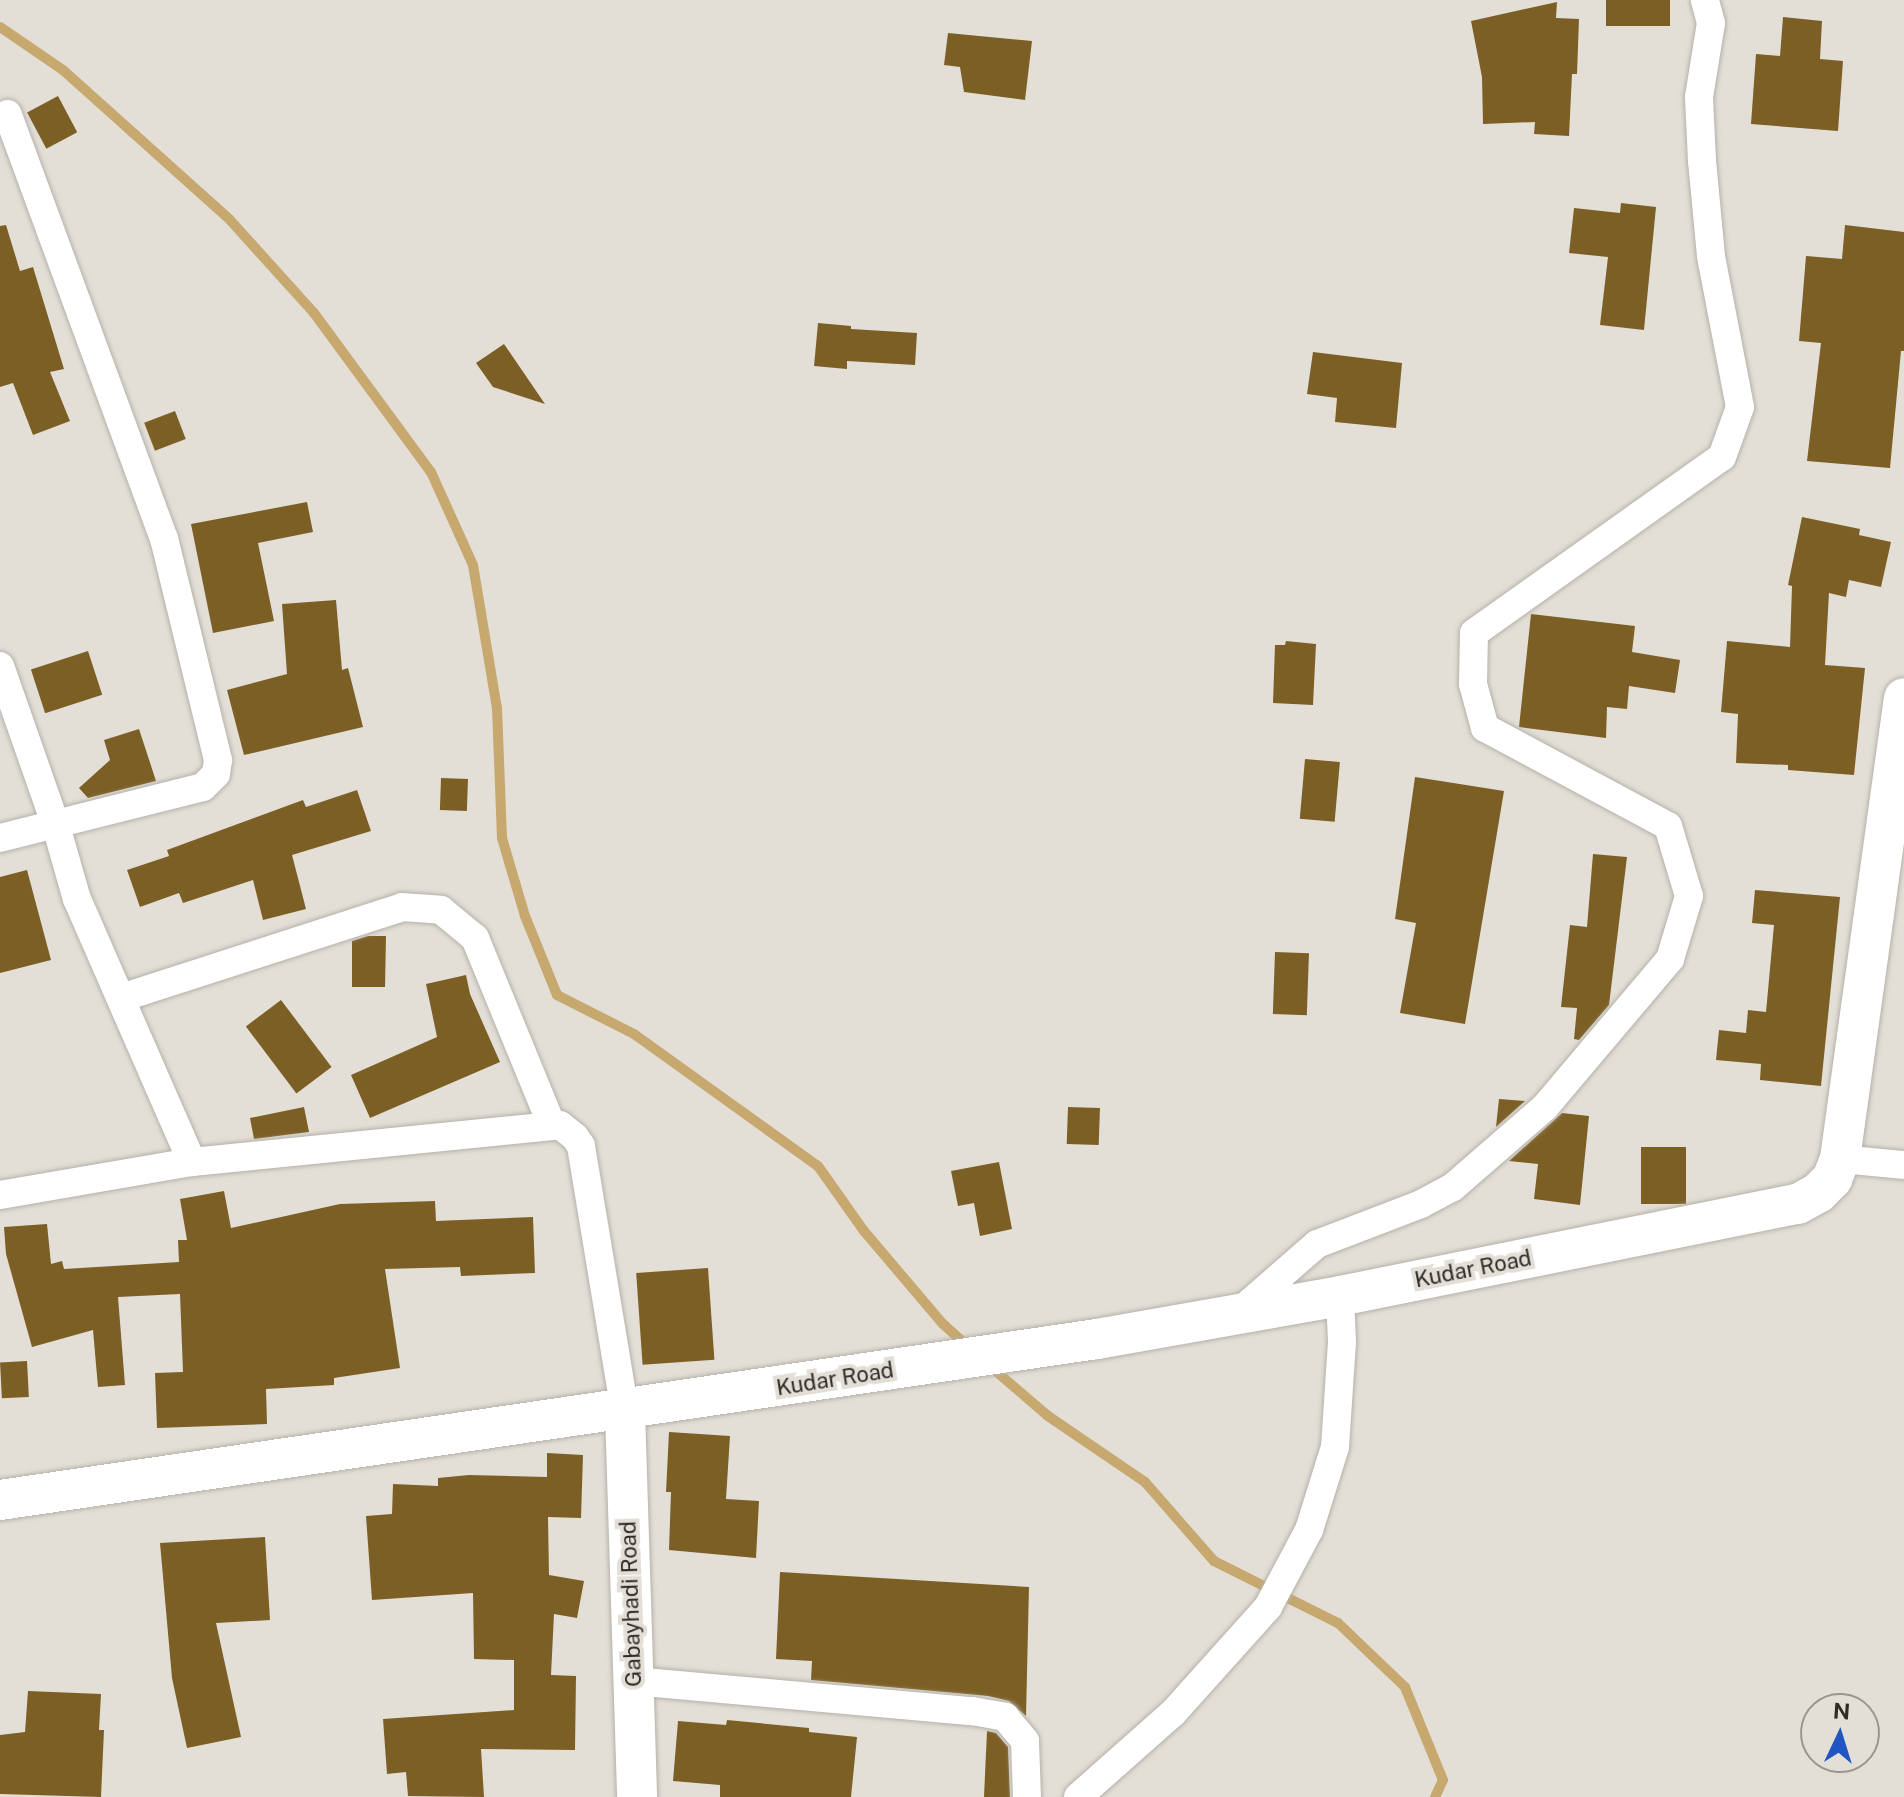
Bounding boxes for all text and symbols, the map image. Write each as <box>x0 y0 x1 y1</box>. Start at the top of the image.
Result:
street label: Kudar Road <box>1412 1245 1534 1293</box>
street label: Kudar Road <box>774 1357 896 1401</box>
street label: Gabayhadi Road <box>615 1521 647 1687</box>
north arrow <box>1800 1693 1880 1773</box>
text: N <box>1832 1697 1851 1725</box>

